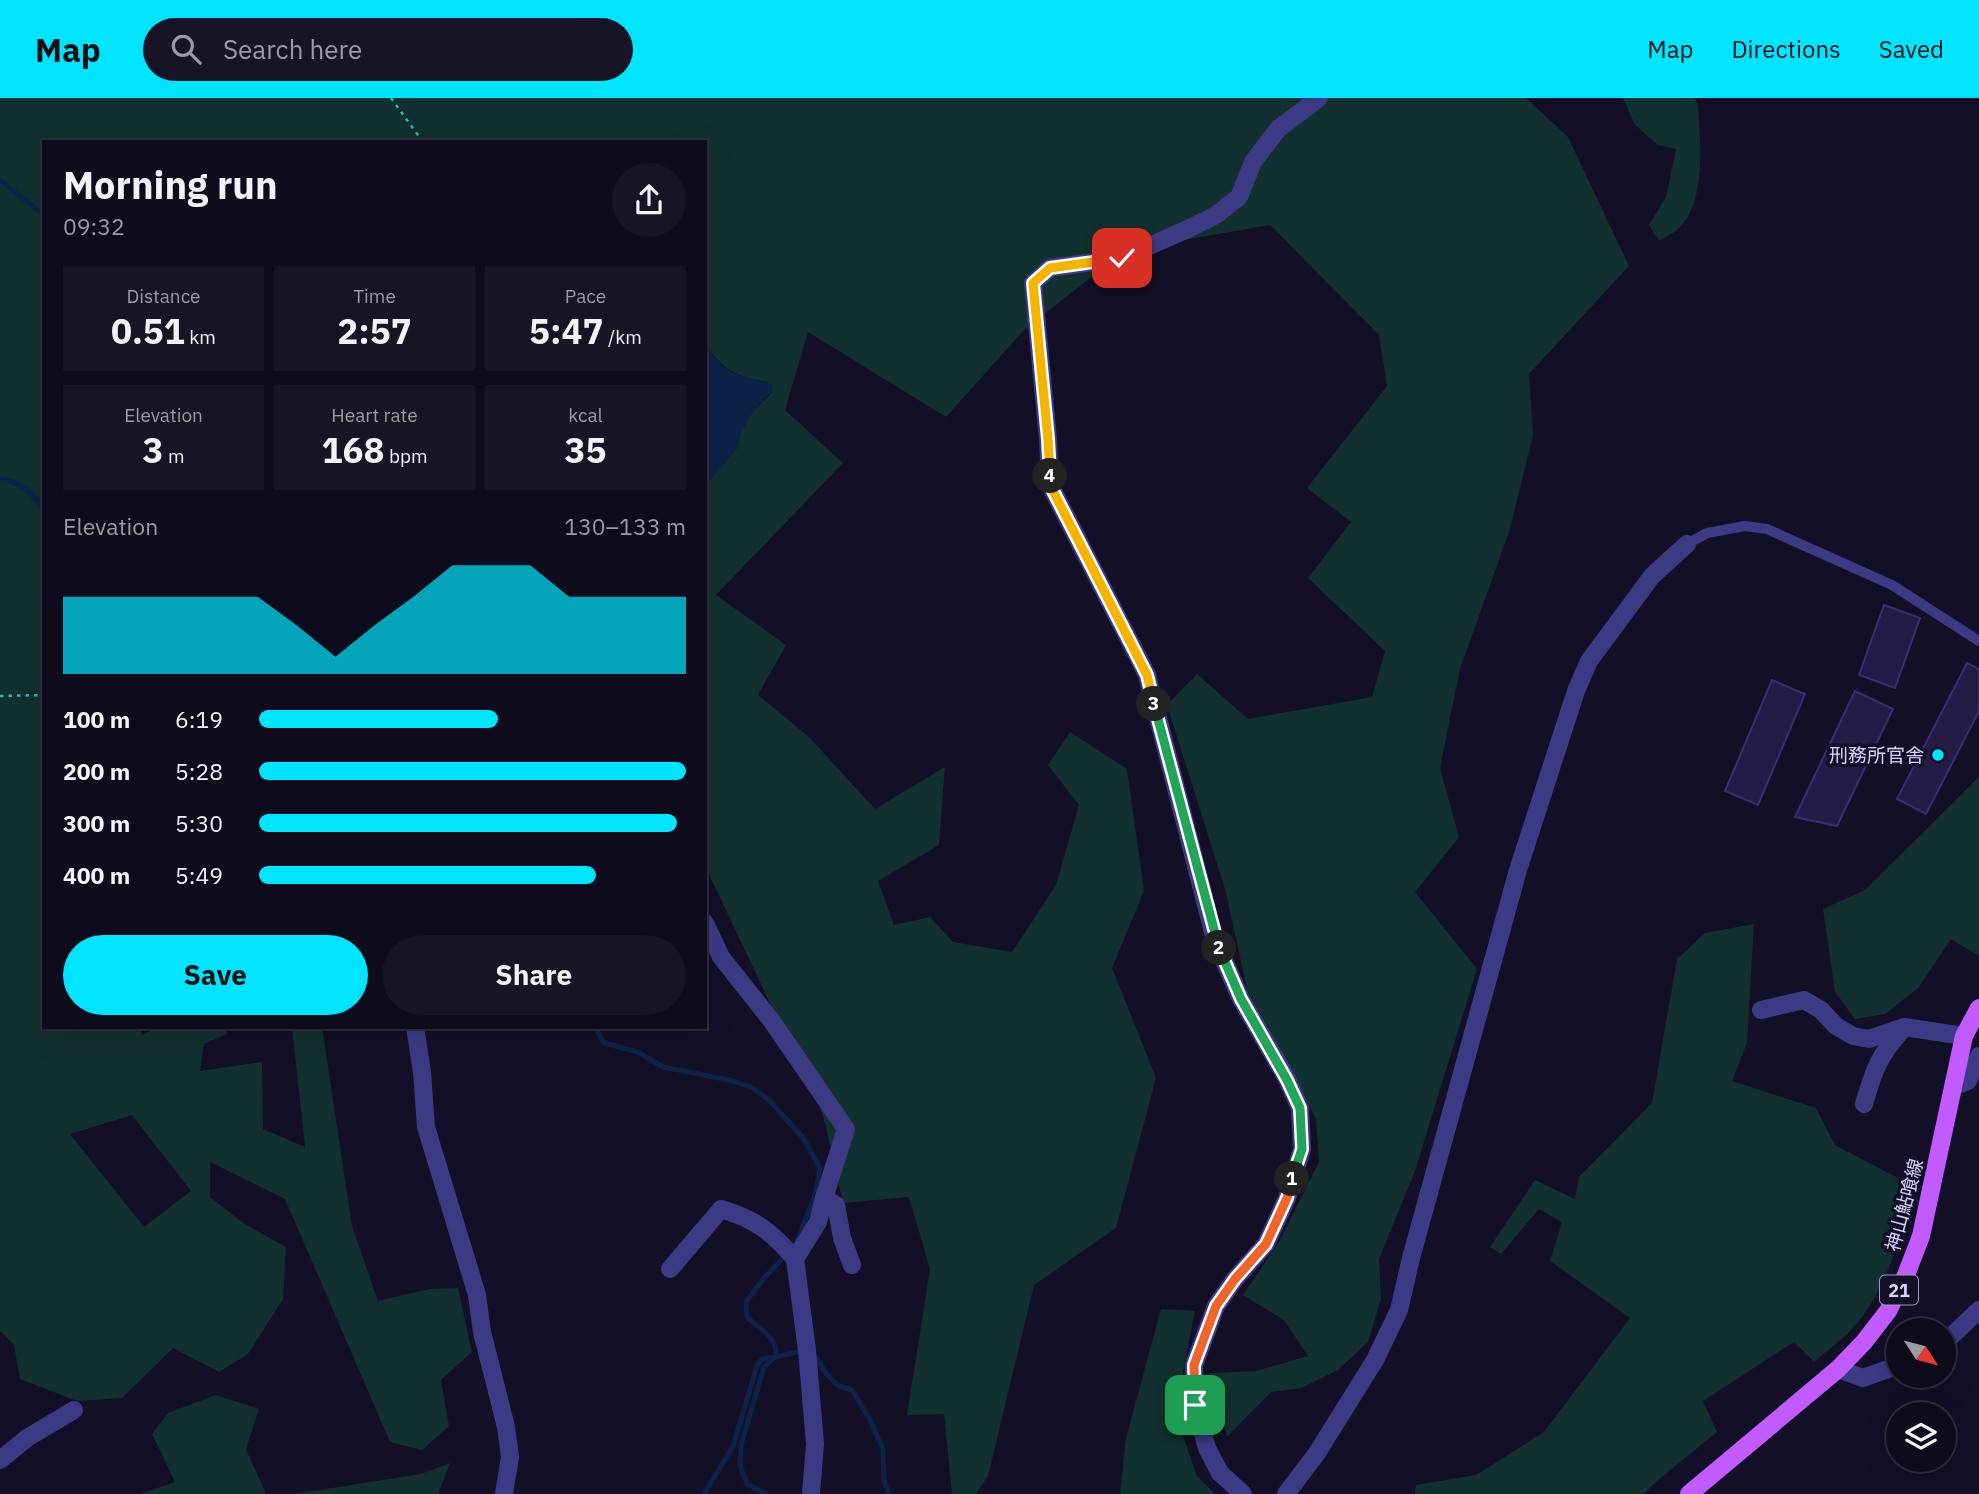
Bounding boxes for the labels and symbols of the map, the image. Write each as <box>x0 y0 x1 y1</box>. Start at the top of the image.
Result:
pin <box>1092 228 1152 288</box>
pin: 4 <box>1032 458 1068 494</box>
pin: 3 <box>1136 686 1172 722</box>
place label: 刑務所官舎 <box>1829 743 1924 767</box>
marker: 刑務所官舎 <box>1930 747 1946 763</box>
pin: 2 <box>1202 930 1236 966</box>
street label: 神山鮎喰線 <box>1880 1156 1928 1254</box>
pin: 1 <box>1274 1162 1310 1196</box>
road number: 21 <box>1880 1275 1918 1304</box>
north arrow <box>1886 1318 1956 1388</box>
pin <box>1165 1375 1225 1435</box>

